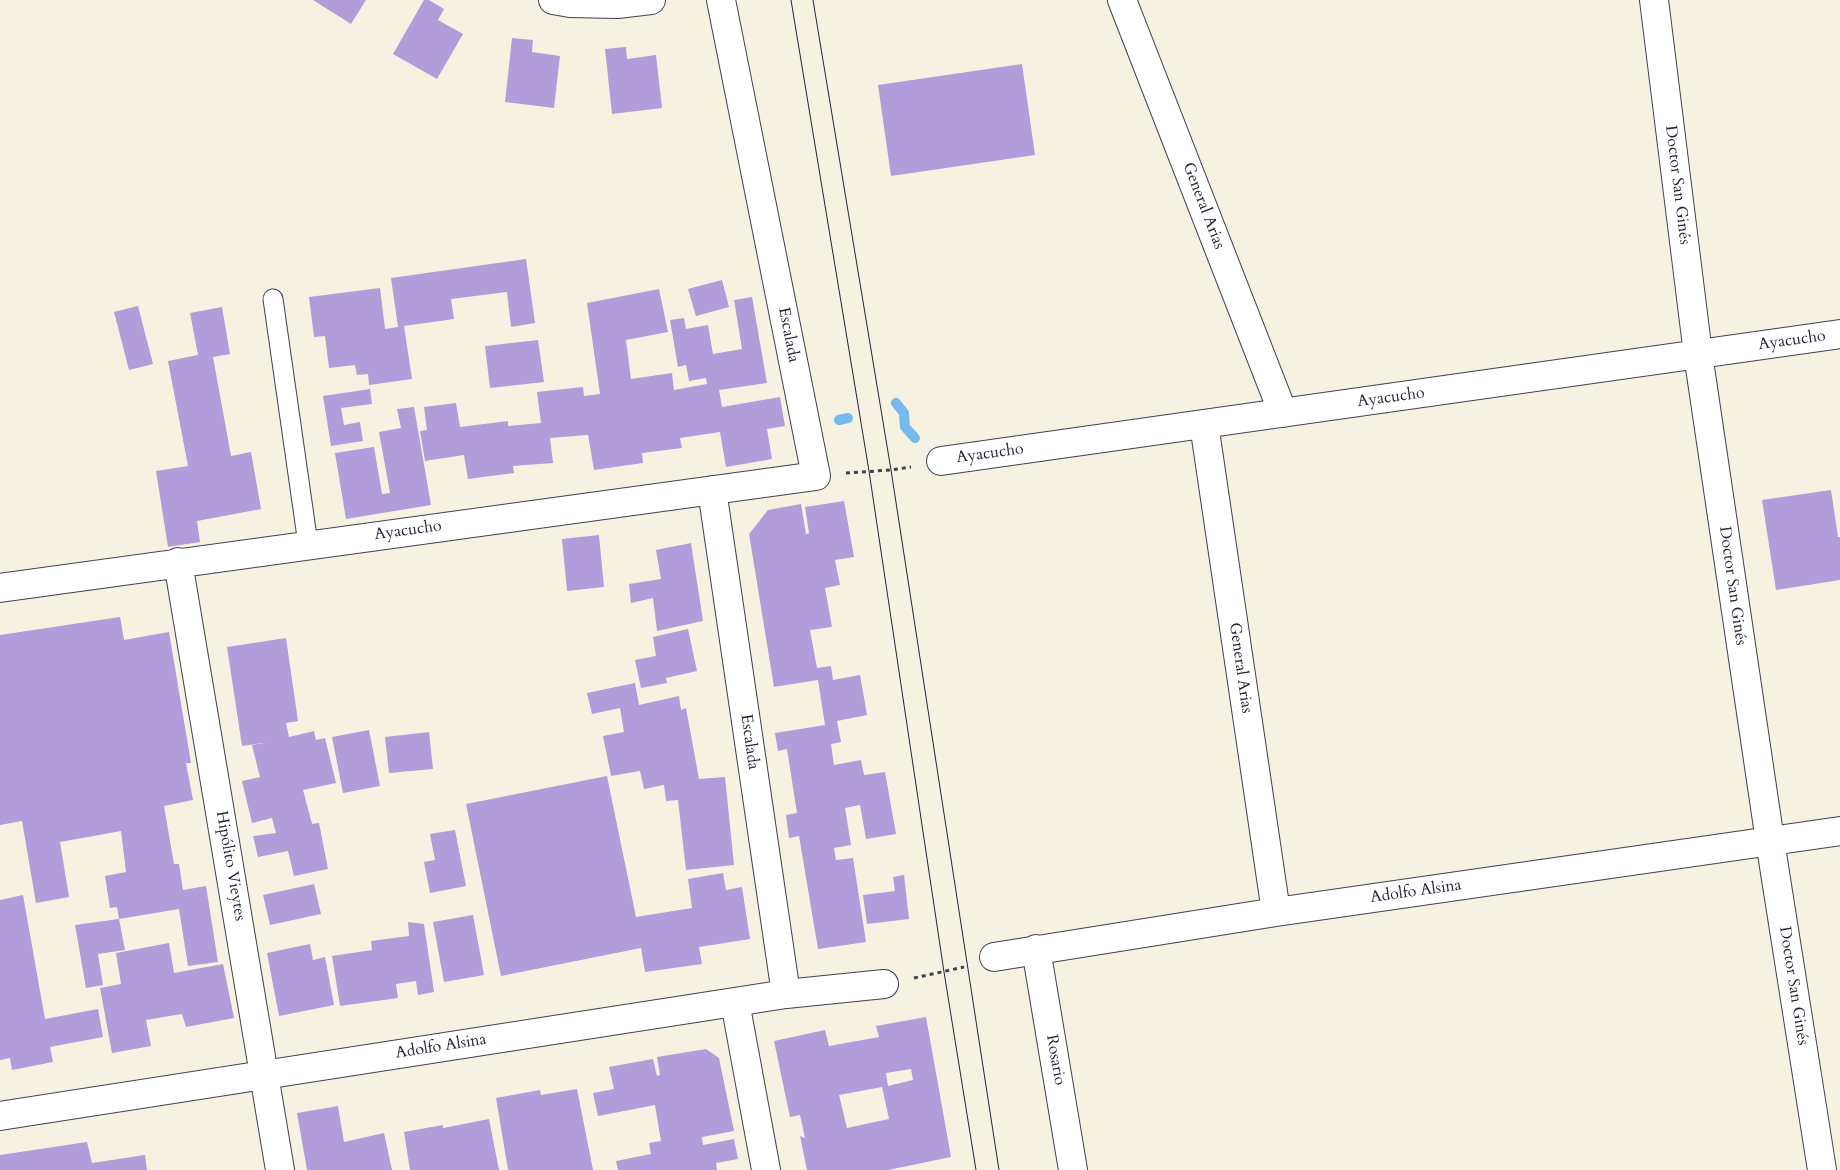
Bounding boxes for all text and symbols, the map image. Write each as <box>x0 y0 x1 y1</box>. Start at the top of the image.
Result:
street label: Doctor San Ginés <box>1660 124 1694 246</box>
street label: General Arias <box>1178 160 1228 252</box>
street label: Escalada <box>773 306 803 364</box>
street label: Ayacucho <box>1757 327 1827 355</box>
street label: Ayacucho <box>1356 384 1426 412</box>
street label: Ayacucho <box>955 440 1025 468</box>
street label: Ayacucho <box>373 517 443 545</box>
street label: Doctor San Ginés <box>1714 525 1750 647</box>
street label: General Arias <box>1224 621 1256 715</box>
street label: Escalada <box>736 713 762 771</box>
street label: Hipólito Vieytes <box>211 810 249 922</box>
street label: Adolfo Alsina <box>1369 876 1463 908</box>
street label: Doctor San Ginés <box>1774 925 1812 1047</box>
street label: Adolfo Alsina <box>394 1030 488 1064</box>
street label: Rosario <box>1041 1033 1069 1087</box>

